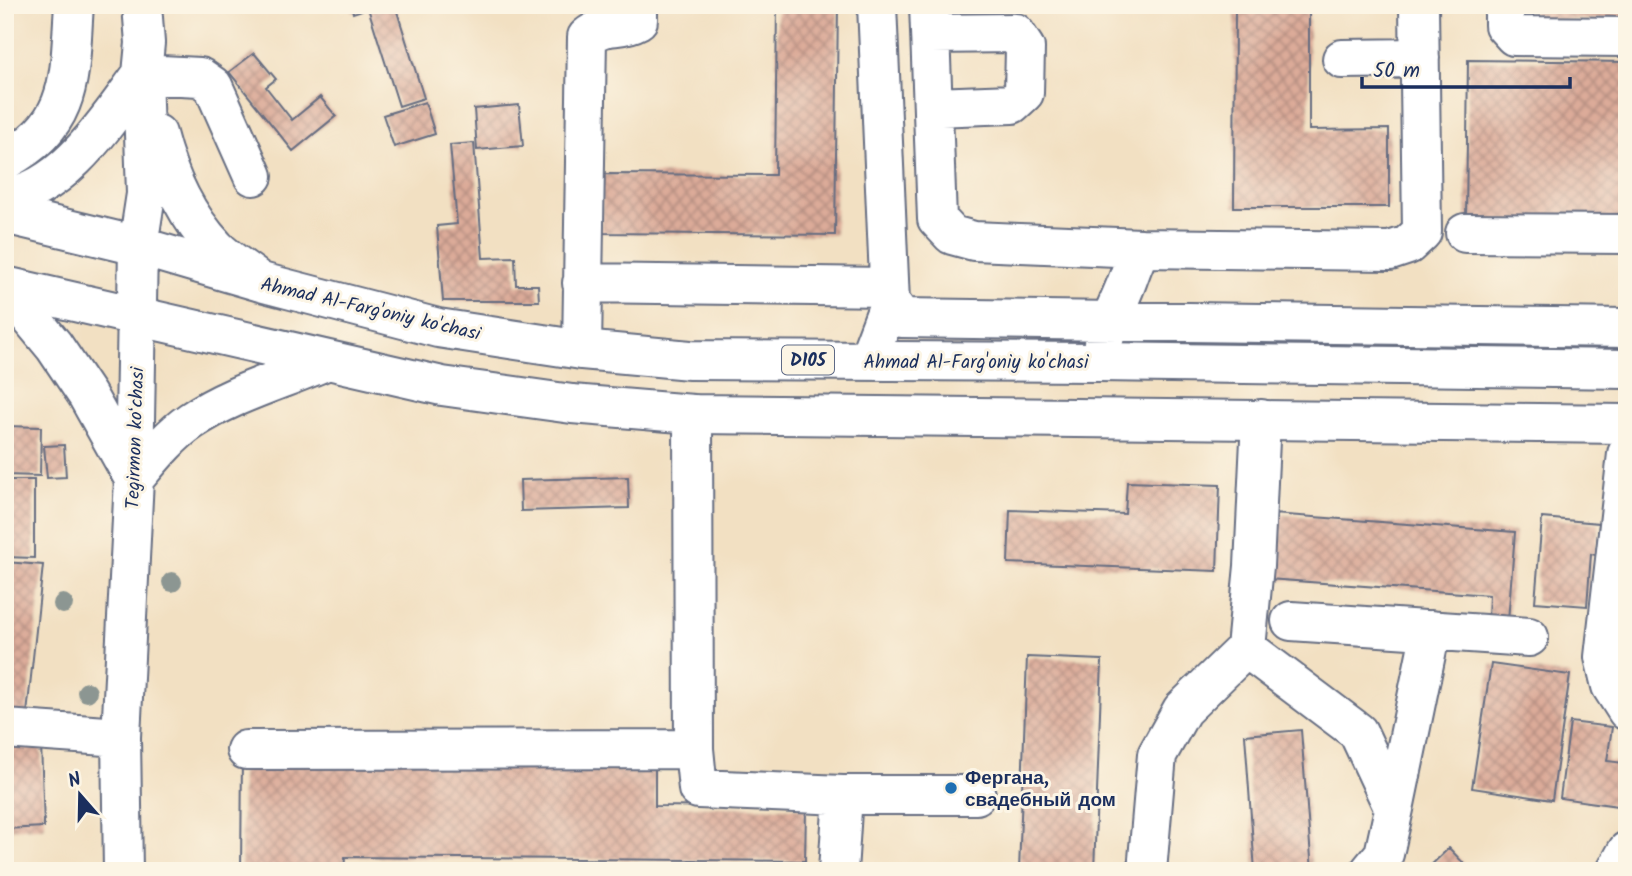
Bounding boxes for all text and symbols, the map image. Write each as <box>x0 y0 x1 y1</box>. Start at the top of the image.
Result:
scale bar <box>1362 46 1571 90</box>
text: 50 m <box>1373 55 1420 88</box>
street label: Ahmad Al-Farg'oniy ko'chasi <box>258 270 485 350</box>
road number: D105 <box>782 346 834 374</box>
street label: Ahmad Al-Farg'oniy ko'chasi <box>864 348 1090 378</box>
street label: Tegirmon koʻchasi <box>119 365 154 510</box>
north arrow <box>46 760 116 830</box>
place label: Фергана, свадебный дом <box>965 764 1116 816</box>
text: N <box>64 765 86 797</box>
marker: Фергана, свадебный дом <box>943 780 959 796</box>

